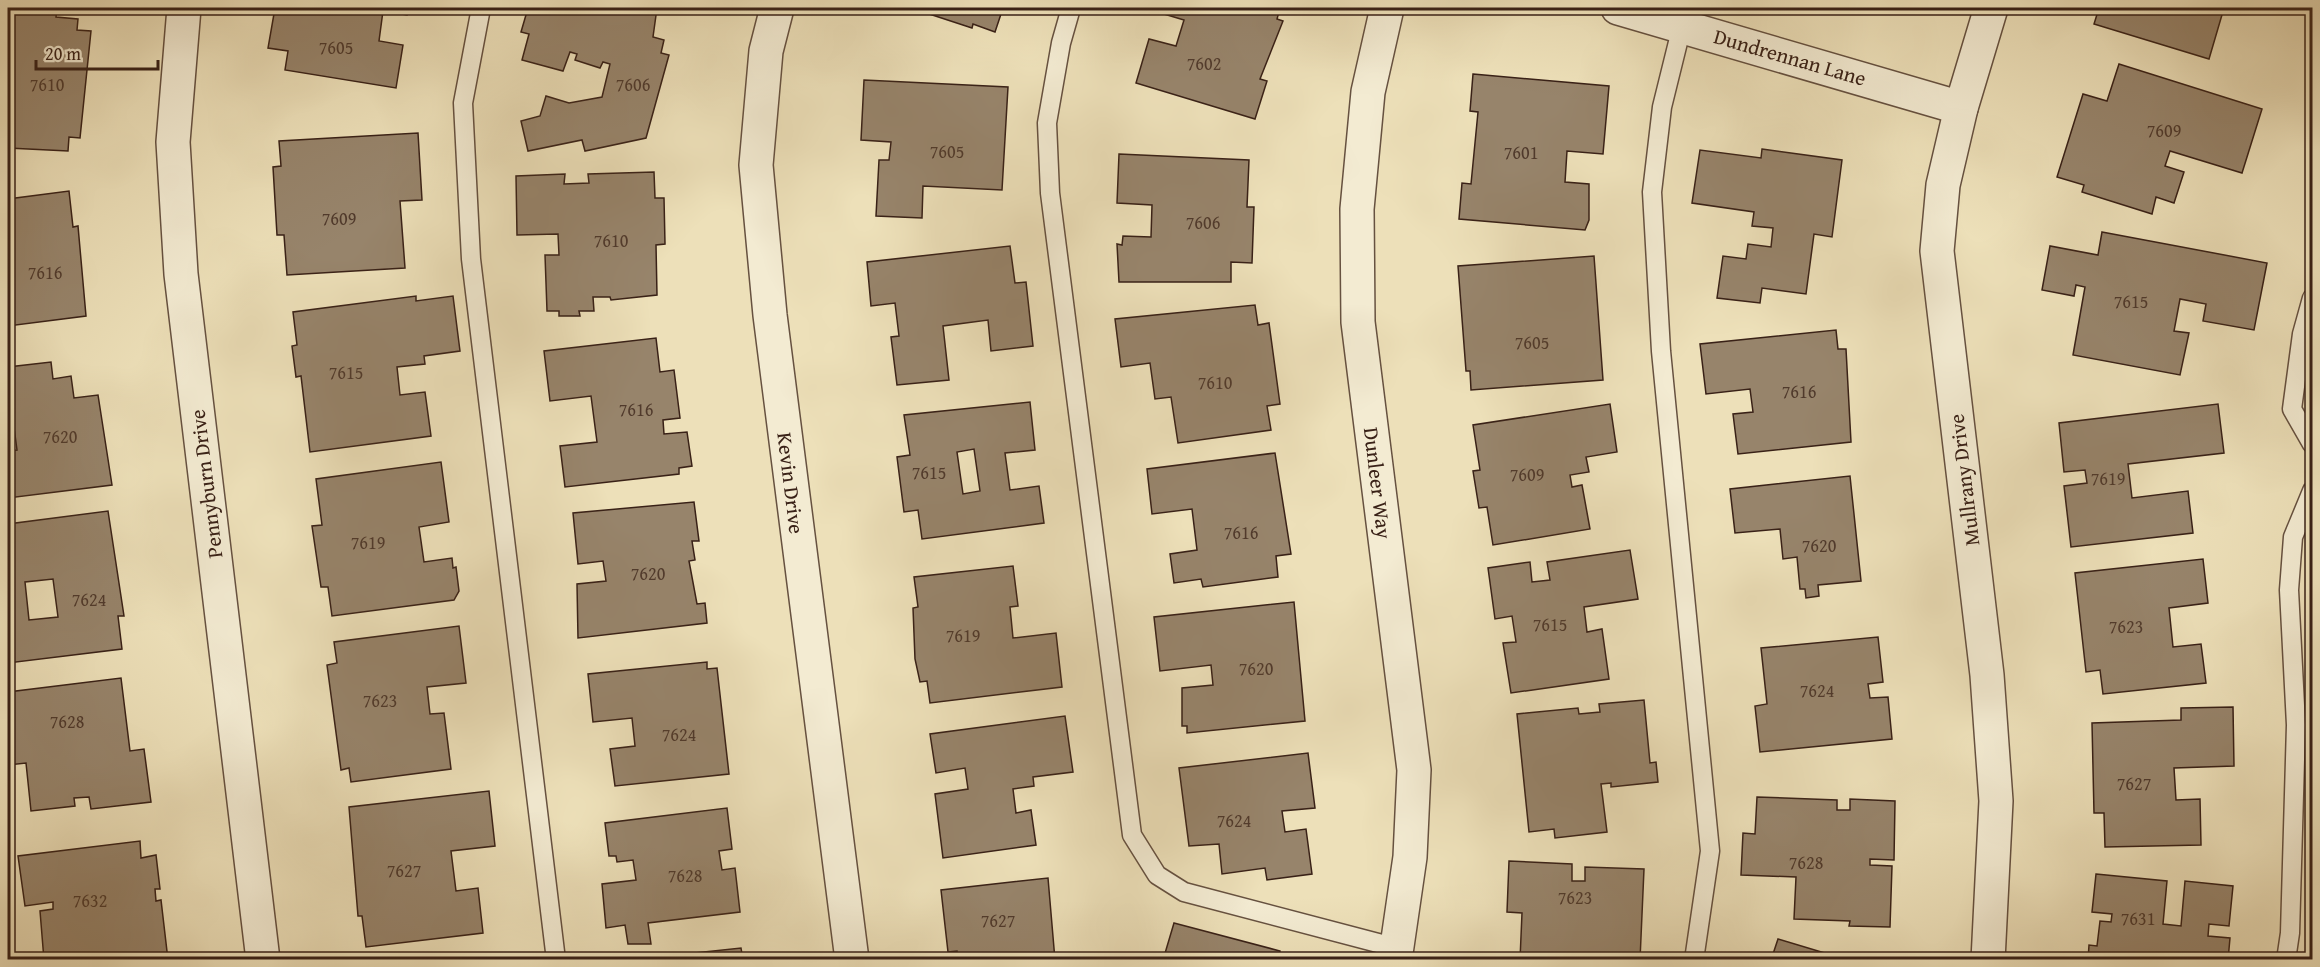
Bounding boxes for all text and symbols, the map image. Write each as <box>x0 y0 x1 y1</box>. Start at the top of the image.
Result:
street label: Dundrennan Lane <box>1710 20 1870 94</box>
scale bar <box>36 33 158 71</box>
house number: 7605 <box>319 34 353 61</box>
text: 20 m <box>45 40 81 67</box>
house number: 7602 <box>1187 50 1221 77</box>
house number: 7610 <box>30 71 65 98</box>
house number: 7606 <box>616 71 650 98</box>
house number: 7609 <box>2147 117 2181 144</box>
house number: 7605 <box>930 138 964 165</box>
house number: 7601 <box>1504 139 1538 166</box>
house number: 7609 <box>322 205 356 232</box>
house number: 7606 <box>1186 209 1220 236</box>
house number: 7610 <box>594 227 629 254</box>
house number: 7616 <box>28 259 62 286</box>
house number: 7615 <box>2114 288 2148 315</box>
house number: 7605 <box>1515 329 1549 356</box>
house number: 7615 <box>329 359 363 386</box>
house number: 7610 <box>1198 369 1233 396</box>
house number: 7616 <box>1782 378 1816 405</box>
house number: 7616 <box>619 396 653 423</box>
street label: Pennyburn Drive <box>181 408 231 560</box>
street label: Mullrany Drive <box>1941 412 1987 548</box>
house number: 7620 <box>43 423 78 450</box>
street label: Dunleer Way <box>1356 425 1400 541</box>
street label: Kevin Drive <box>769 430 813 536</box>
house number: 7615 <box>912 459 946 486</box>
house number: 7609 <box>1510 461 1544 488</box>
house number: 7619 <box>2091 465 2125 492</box>
house number: 7616 <box>1224 519 1258 546</box>
house number: 7619 <box>351 529 385 556</box>
house number: 7620 <box>1802 532 1837 559</box>
house number: 7620 <box>631 560 666 587</box>
house number: 7624 <box>72 586 106 613</box>
house number: 7615 <box>1533 611 1567 638</box>
house number: 7623 <box>2109 613 2143 640</box>
house number: 7619 <box>946 622 980 649</box>
house number: 7620 <box>1239 655 1274 682</box>
house number: 7624 <box>1800 677 1834 704</box>
house number: 7623 <box>363 687 397 714</box>
house number: 7628 <box>50 708 84 735</box>
house number: 7624 <box>662 721 696 748</box>
house number: 7627 <box>2117 770 2151 797</box>
house number: 7624 <box>1217 807 1251 834</box>
house number: 7628 <box>1789 849 1823 876</box>
house number: 7627 <box>387 857 421 884</box>
house number: 7628 <box>668 862 702 889</box>
house number: 7623 <box>1558 884 1592 911</box>
house number: 7632 <box>73 887 107 914</box>
house number: 7631 <box>2121 905 2155 932</box>
house number: 7627 <box>981 907 1015 934</box>

